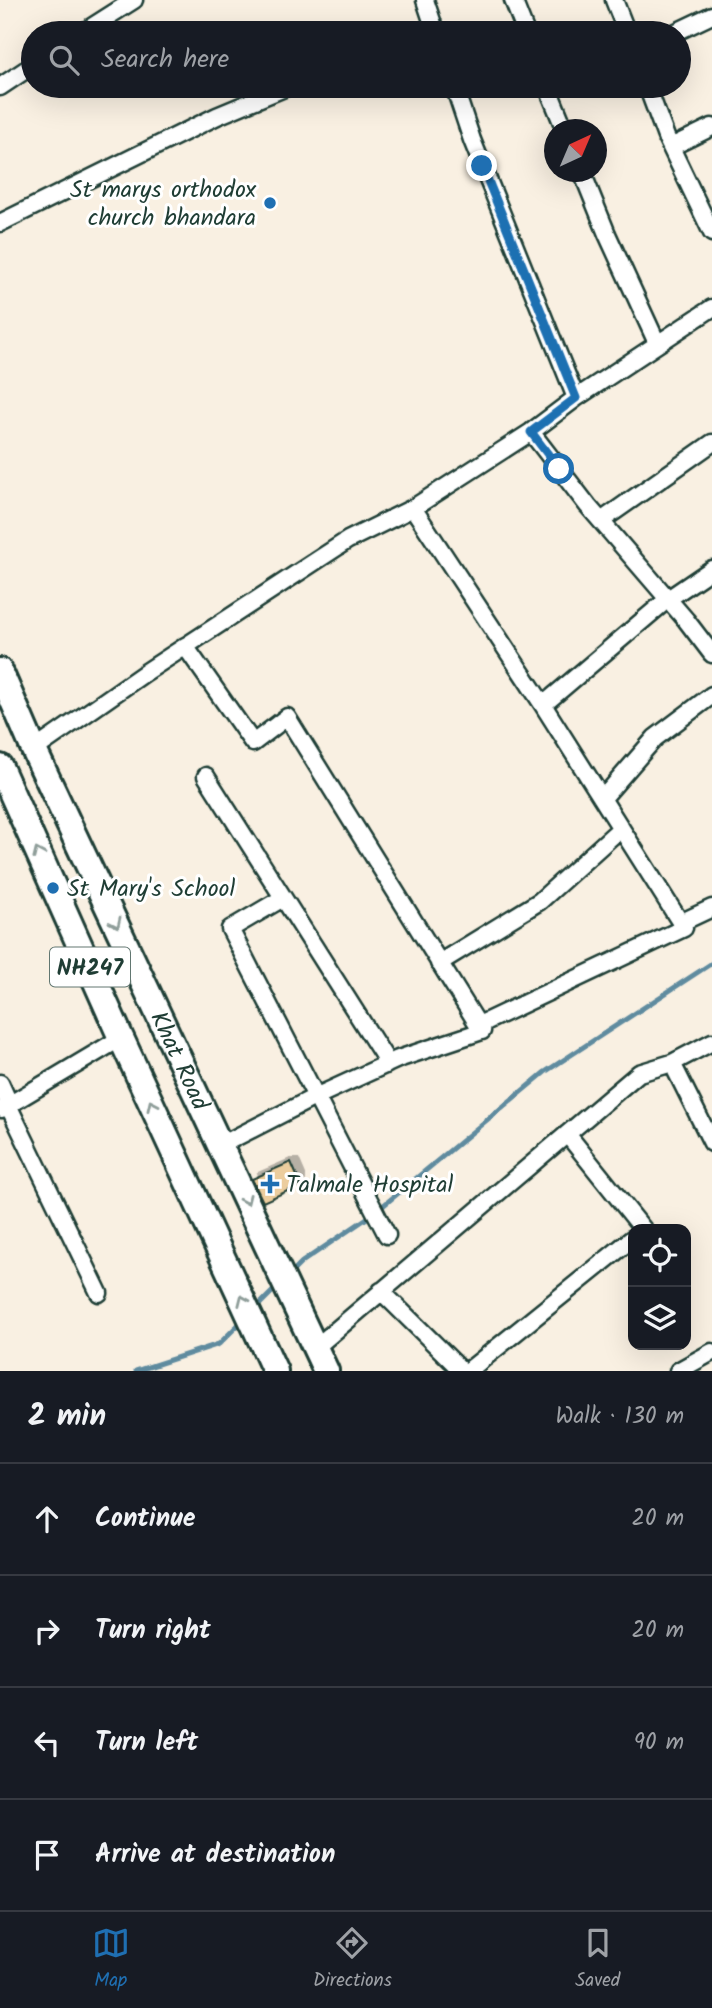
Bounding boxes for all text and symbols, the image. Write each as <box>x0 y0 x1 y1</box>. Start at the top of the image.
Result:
search box <box>21 21 691 98</box>
text: Search here <box>101 39 229 81</box>
icon: search <box>45 41 83 79</box>
north arrow <box>544 119 607 182</box>
route end <box>466 150 497 181</box>
place label: St marys orthodox church bhandara <box>70 171 257 238</box>
marker: St marys orthodox church bhandara <box>262 195 278 211</box>
route start <box>543 453 574 484</box>
one-way arrow <box>32 848 46 860</box>
place label: St Mary's School <box>67 870 235 909</box>
marker: St Mary's School <box>45 880 61 896</box>
one-way arrow <box>108 916 122 928</box>
road number: NH247 <box>50 948 130 986</box>
street label: Khat Road <box>139 1005 219 1118</box>
one-way arrow <box>146 1100 160 1112</box>
place label: Talmale Hospital <box>286 1166 454 1205</box>
marker: Talmale Hospital <box>260 1174 280 1194</box>
one-way arrow <box>238 1193 252 1205</box>
map controls <box>628 1224 691 1350</box>
button: locate <box>628 1224 691 1287</box>
button: layers <box>628 1287 691 1350</box>
one-way arrow <box>237 1295 251 1307</box>
text: 2 min <box>28 1393 106 1441</box>
text: Walk · 130 m <box>556 1399 684 1435</box>
text: Continue <box>95 1498 196 1540</box>
icon: ahead <box>28 1500 66 1538</box>
text: 20 m <box>632 1501 684 1537</box>
text: Turn right <box>95 1610 211 1652</box>
icon: right <box>28 1612 66 1650</box>
text: 20 m <box>632 1613 684 1649</box>
text: Turn left <box>95 1722 198 1764</box>
icon: left <box>28 1724 66 1762</box>
text: 90 m <box>634 1725 684 1761</box>
text: Arrive at destination <box>95 1834 335 1876</box>
icon: arrive <box>28 1836 66 1874</box>
tab: Map <box>92 1924 130 1996</box>
tab: Directions <box>313 1924 392 1996</box>
tab: Saved <box>575 1924 620 1996</box>

